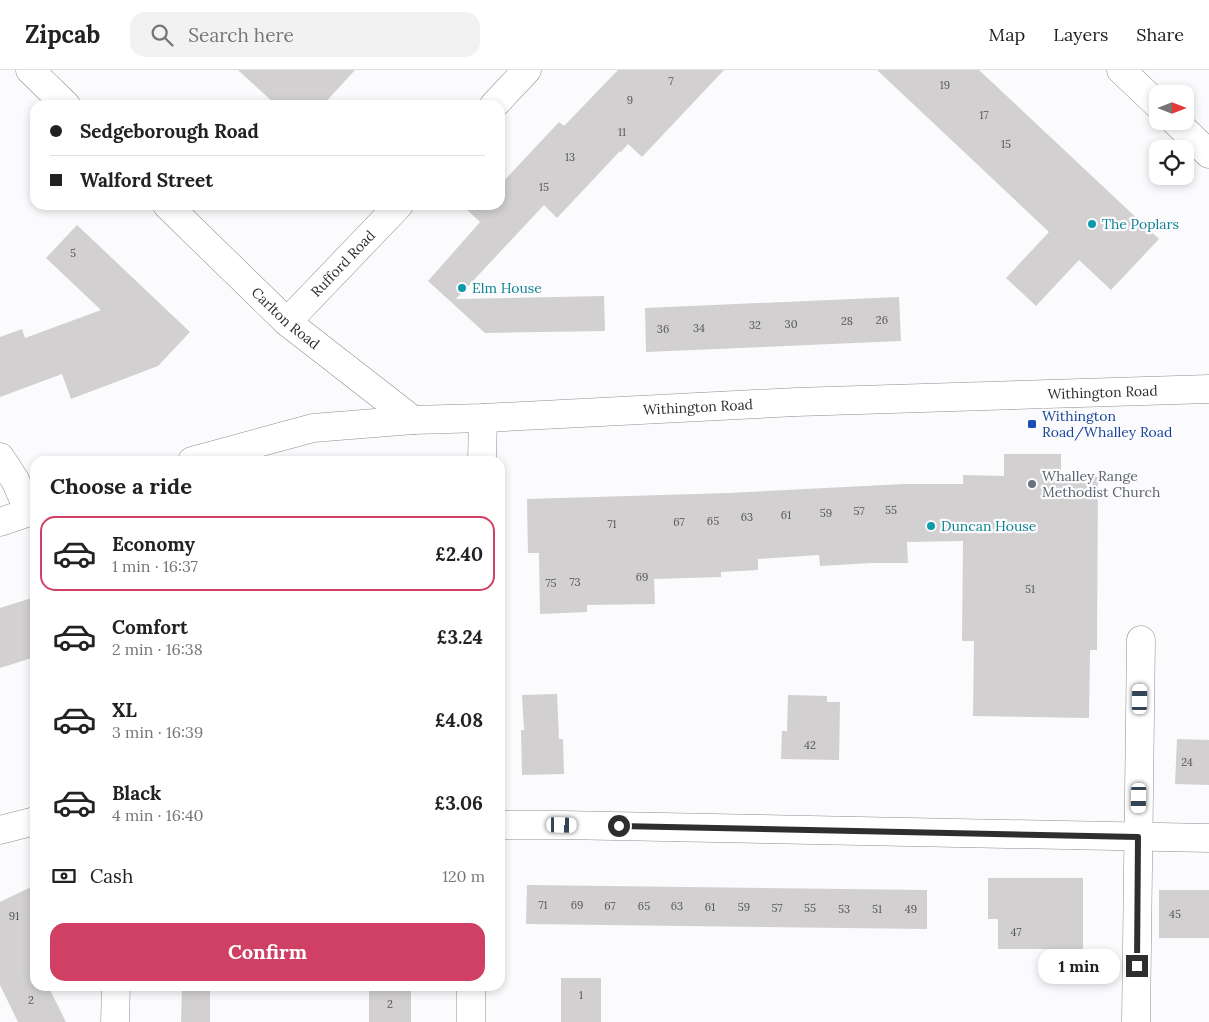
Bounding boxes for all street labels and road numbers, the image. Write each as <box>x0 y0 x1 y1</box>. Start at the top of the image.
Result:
street label: Rufford Road <box>307 226 379 301</box>
street label: Carlton Road <box>248 283 323 353</box>
street label: Withington Road <box>1047 382 1158 403</box>
street label: Withington Road <box>642 395 753 419</box>

